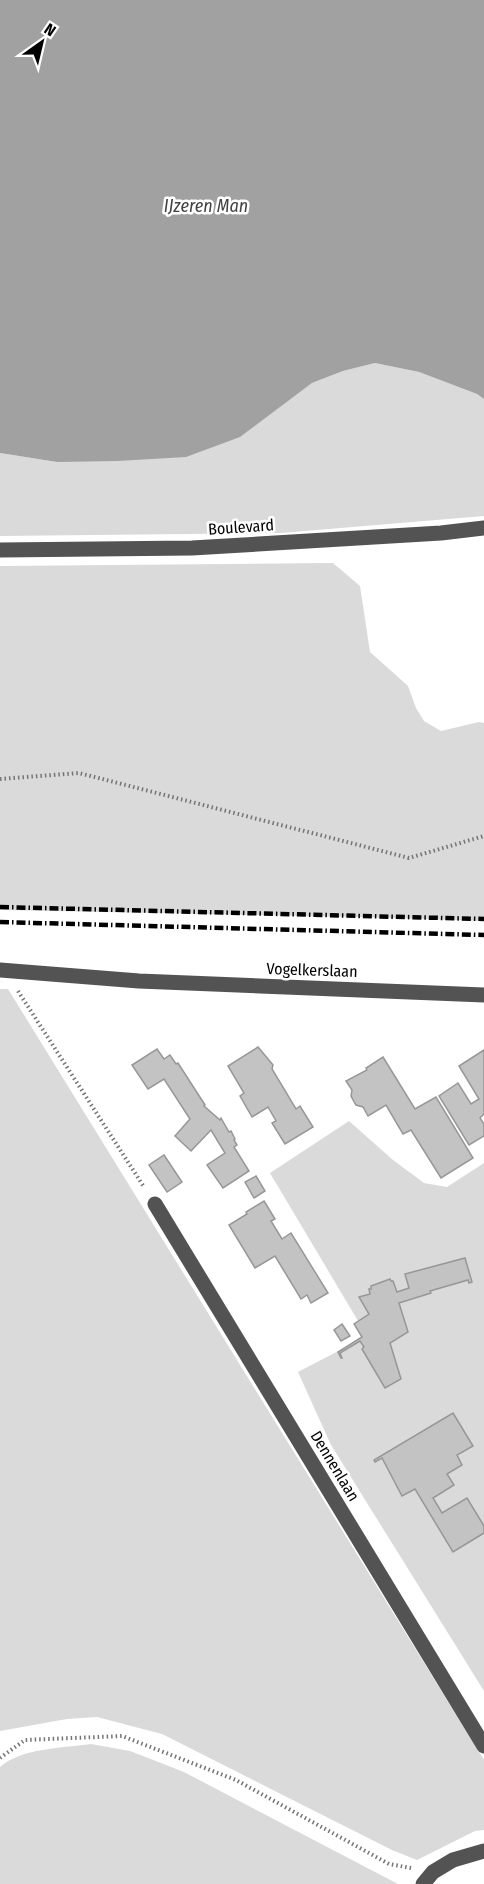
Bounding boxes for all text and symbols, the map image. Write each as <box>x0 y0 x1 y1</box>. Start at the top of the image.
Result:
north arrow <box>12 12 72 72</box>
text: N <box>41 19 59 41</box>
water label: IJzeren Man <box>164 195 248 217</box>
street label: Boulevard <box>207 515 275 539</box>
street label: Vogelkerslaan <box>266 959 358 981</box>
street label: Dennenlaan <box>307 1427 363 1505</box>

